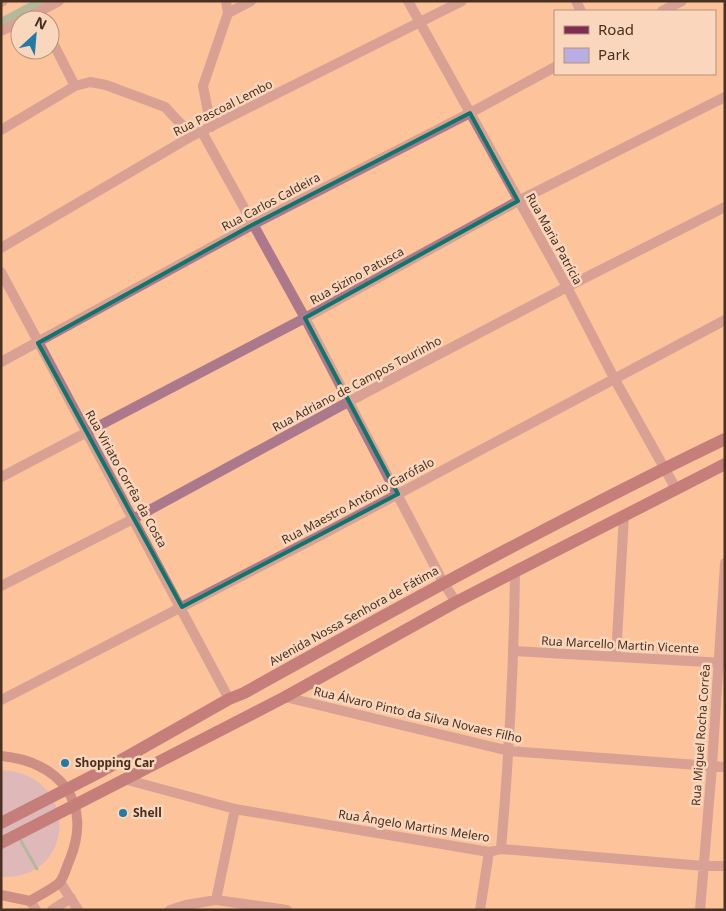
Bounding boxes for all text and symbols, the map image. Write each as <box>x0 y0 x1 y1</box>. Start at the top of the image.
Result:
north arrow <box>10 10 60 60</box>
legend <box>554 10 716 75</box>
text: N <box>32 12 50 34</box>
text: Road <box>598 19 634 39</box>
text: Park <box>598 44 630 64</box>
street label: Rua Pascoal Lembo <box>170 75 275 140</box>
street label: Rua Carlos Caldeira <box>219 168 323 235</box>
street label: Rua Maria Patrícia <box>522 190 587 288</box>
street label: Rua Sizino Patusca <box>307 243 407 308</box>
street label: Rua Adriano de Campos Tourinho <box>269 332 444 436</box>
street label: Rua Viriato Corrêa da Costa <box>82 407 171 550</box>
street label: Rua Maestro Antônio Garófalo <box>278 453 437 548</box>
street label: Avenida Nossa Senhora de Fátima <box>266 562 442 669</box>
street label: Rua Marcello Martin Vicente <box>541 632 700 657</box>
street label: Rua Miguel Rocha Corrêa <box>687 663 714 807</box>
street label: Rua Álvaro Pinto da Silva Novaes Filho <box>312 682 524 747</box>
place label: Shopping Car <box>75 754 155 771</box>
marker: Shopping Car <box>59 757 71 769</box>
place label: Shell <box>133 804 162 821</box>
street label: Rua Ângelo Martins Melero <box>337 805 491 846</box>
marker: Shell <box>117 807 129 819</box>

